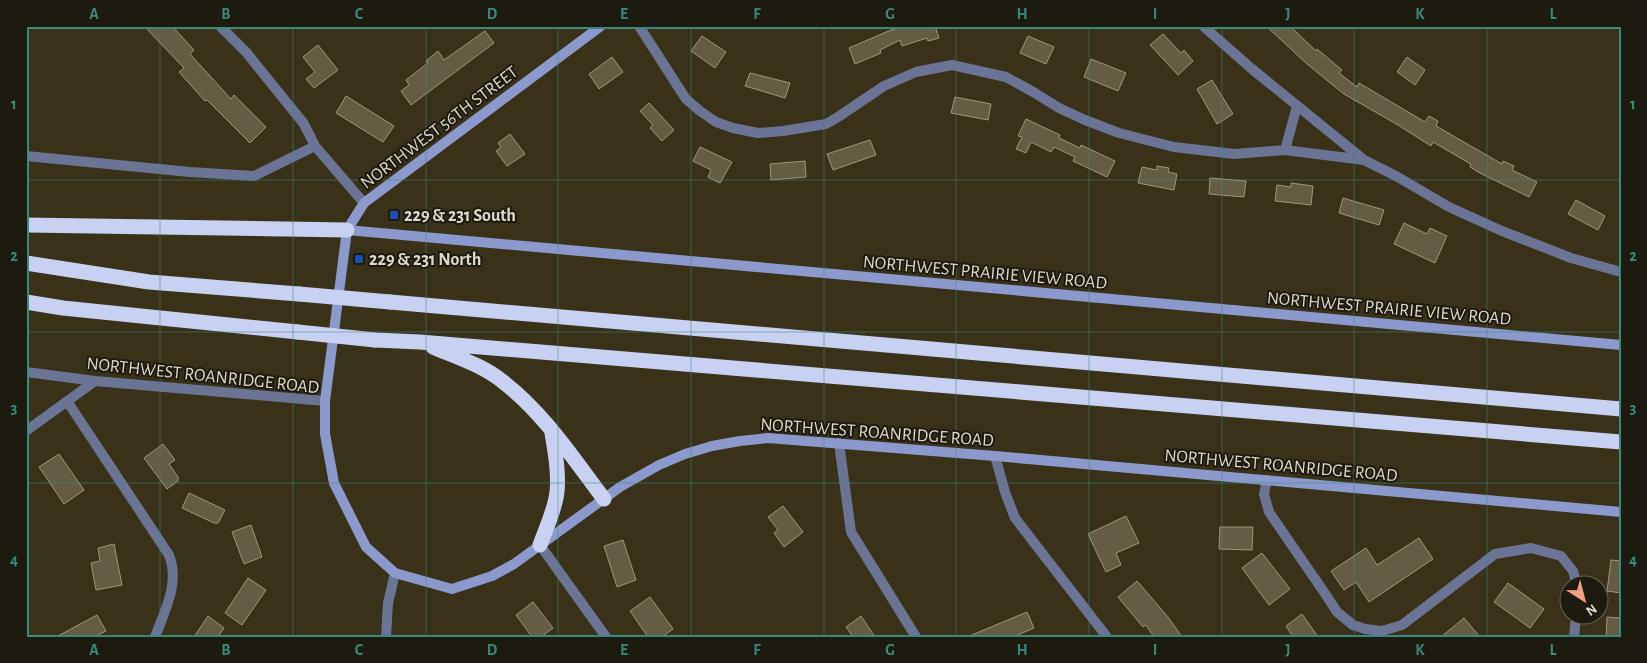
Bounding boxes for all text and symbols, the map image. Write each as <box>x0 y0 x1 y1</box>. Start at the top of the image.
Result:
text: A <box>89 6 99 22</box>
text: B <box>221 6 231 22</box>
text: C <box>355 6 364 22</box>
text: D <box>487 6 498 22</box>
text: E <box>620 6 628 22</box>
text: F <box>753 6 761 22</box>
text: G <box>885 6 895 22</box>
text: H <box>1016 6 1028 22</box>
text: I <box>1153 6 1157 22</box>
text: J <box>1285 6 1291 22</box>
text: K <box>1415 6 1425 22</box>
text: L <box>1550 6 1557 22</box>
street label: NORTHWEST 56TH STREET <box>358 63 522 193</box>
text: 1 <box>11 96 17 112</box>
text: 1 <box>1630 96 1636 112</box>
place label: 229 & 231 South <box>404 207 516 225</box>
marker: 229 & 231 South <box>388 209 400 221</box>
text: 2 <box>10 248 18 264</box>
text: 2 <box>1629 248 1637 264</box>
place label: 229 & 231 North <box>369 251 481 269</box>
marker: 229 & 231 North <box>353 253 365 265</box>
street label: NORTHWEST PRAIRIE VIEW ROAD <box>862 253 1108 293</box>
street label: NORTHWEST PRAIRIE VIEW ROAD <box>1266 289 1512 329</box>
street label: NORTHWEST ROANRIDGE ROAD <box>86 355 320 397</box>
text: 3 <box>11 400 18 416</box>
text: 3 <box>1630 400 1637 416</box>
street label: NORTHWEST ROANRIDGE ROAD <box>760 416 994 450</box>
street label: NORTHWEST ROANRIDGE ROAD <box>1164 447 1398 485</box>
text: 4 <box>10 552 18 568</box>
text: 4 <box>1629 552 1637 568</box>
north arrow <box>1560 576 1610 626</box>
text: N <box>1583 601 1599 618</box>
text: A <box>89 642 99 658</box>
text: B <box>221 642 231 658</box>
text: C <box>355 642 364 658</box>
text: D <box>487 642 498 658</box>
text: E <box>620 642 628 658</box>
text: F <box>753 642 761 658</box>
text: G <box>885 642 895 658</box>
text: H <box>1016 642 1028 658</box>
text: I <box>1153 642 1157 658</box>
text: J <box>1285 642 1291 658</box>
text: K <box>1415 642 1425 658</box>
text: L <box>1550 642 1557 658</box>

